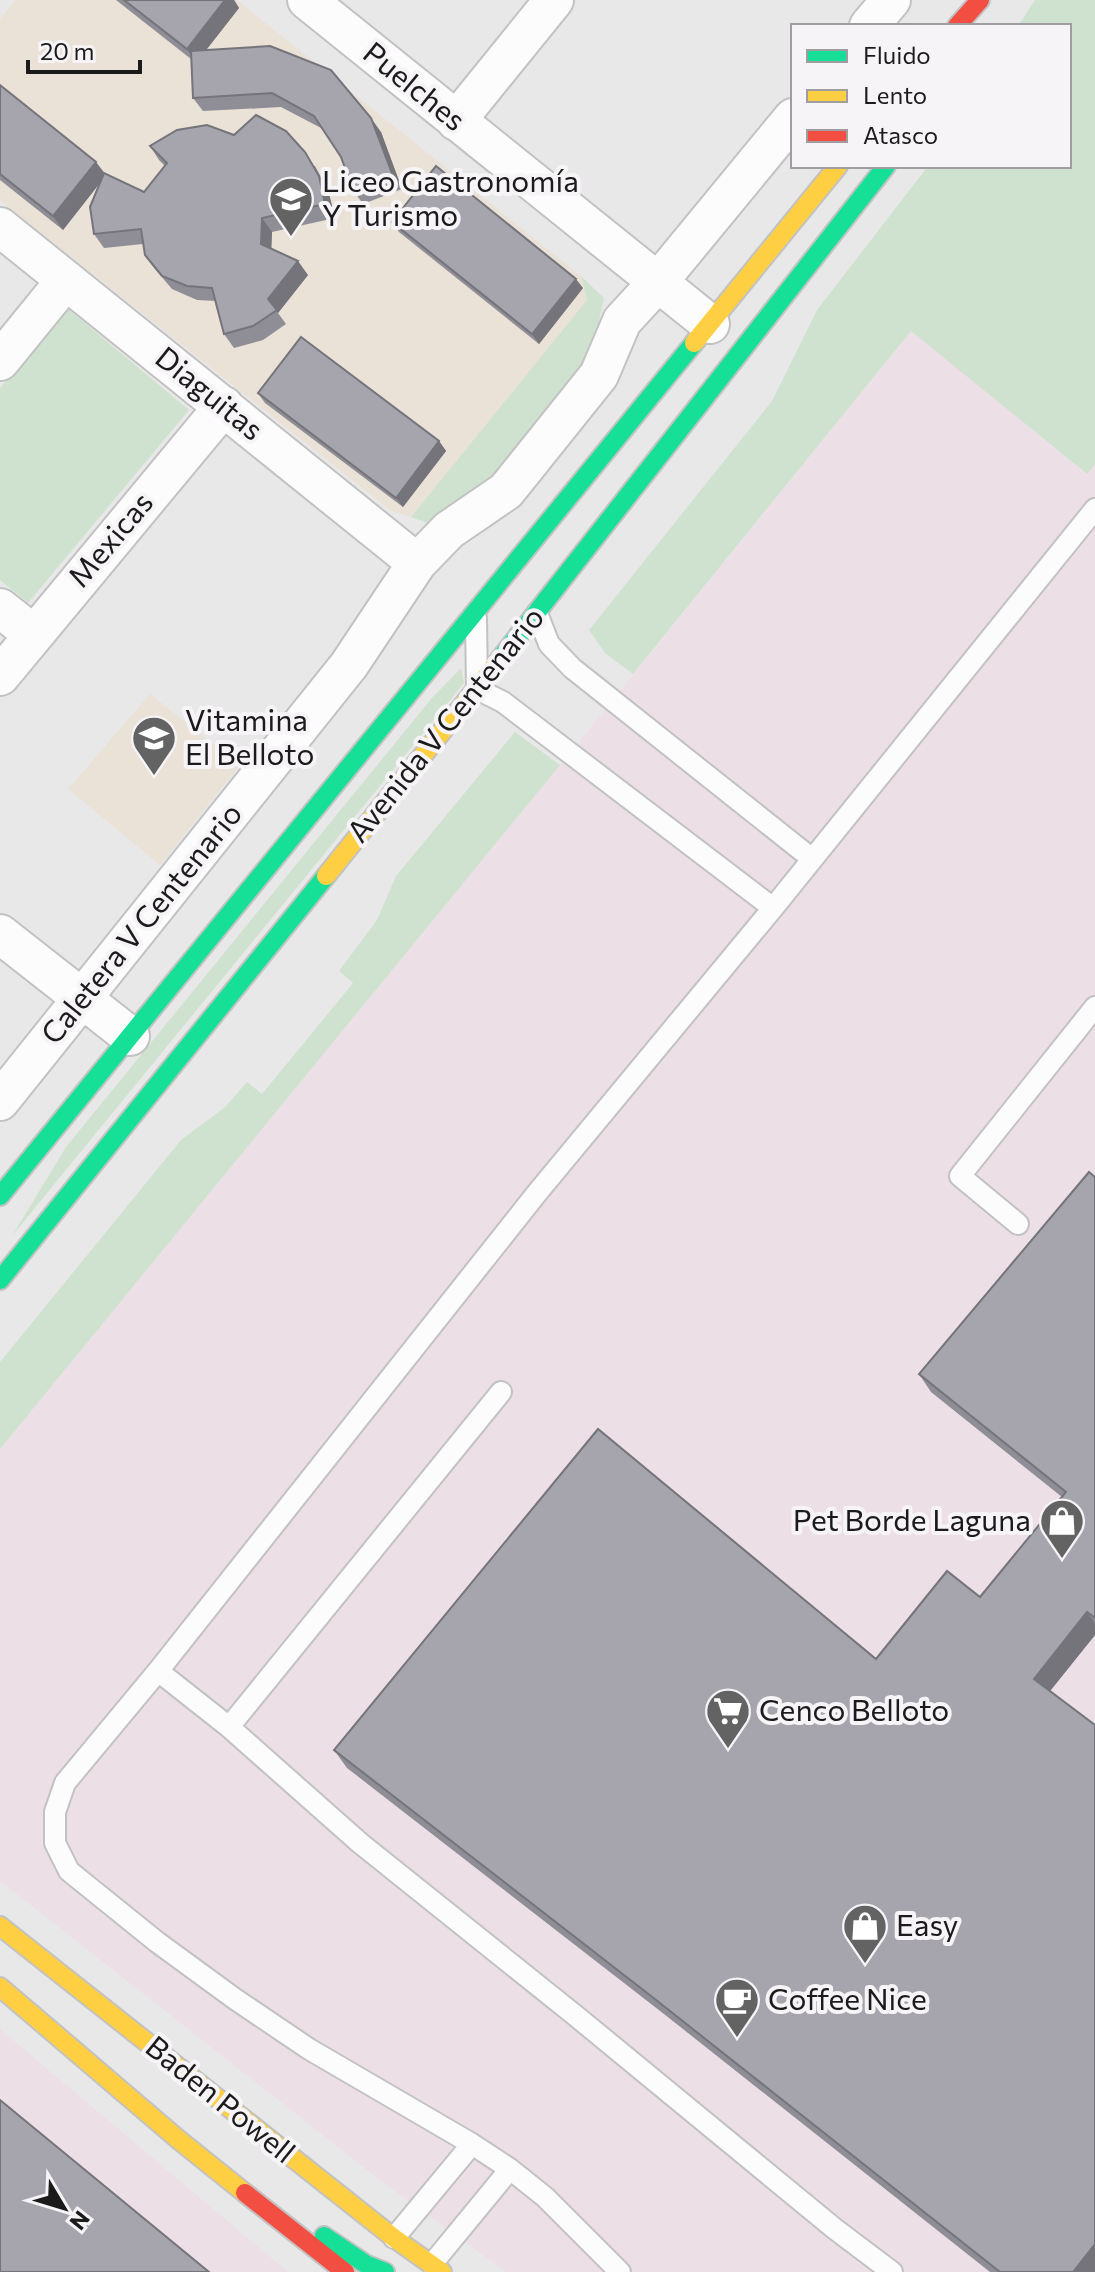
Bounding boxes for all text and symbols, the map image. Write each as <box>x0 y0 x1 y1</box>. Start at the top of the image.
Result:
scale bar <box>28 24 140 74</box>
legend <box>791 24 1071 168</box>
street label: Puelches <box>357 33 474 137</box>
text: 20 m <box>40 36 94 65</box>
text: Fluido <box>863 40 931 69</box>
text: Lento <box>863 80 927 109</box>
text: Atasco <box>863 120 938 149</box>
place label: Liceo Gastronomía Y Turismo <box>322 161 579 232</box>
school or university icon: Liceo Gastronomía Y Turismo <box>267 175 315 238</box>
street label: Diaguitas <box>149 337 272 447</box>
street label: Mexicas <box>59 483 159 593</box>
street label: Avenida V Centenario <box>338 598 550 849</box>
place label: Vitamina El Belloto <box>185 700 314 771</box>
school or university icon: Vitamina El Belloto <box>130 714 178 777</box>
street label: Caletera V Centenario <box>32 795 248 1050</box>
shop icon: Pet Borde Laguna <box>1038 1497 1086 1560</box>
place label: Pet Borde Laguna <box>793 1500 1031 1537</box>
supermarket icon: Cenco Belloto <box>704 1687 752 1750</box>
place label: Cenco Belloto <box>759 1690 949 1727</box>
shop icon: Easy <box>841 1902 889 1965</box>
place label: Easy <box>896 1905 958 1942</box>
cafe icon: Coffee Nice <box>713 1976 761 2039</box>
place label: Coffee Nice <box>768 1979 927 2016</box>
street label: Baden Powell <box>139 2027 304 2170</box>
north arrow <box>24 2168 104 2248</box>
text: N <box>64 2206 96 2235</box>

